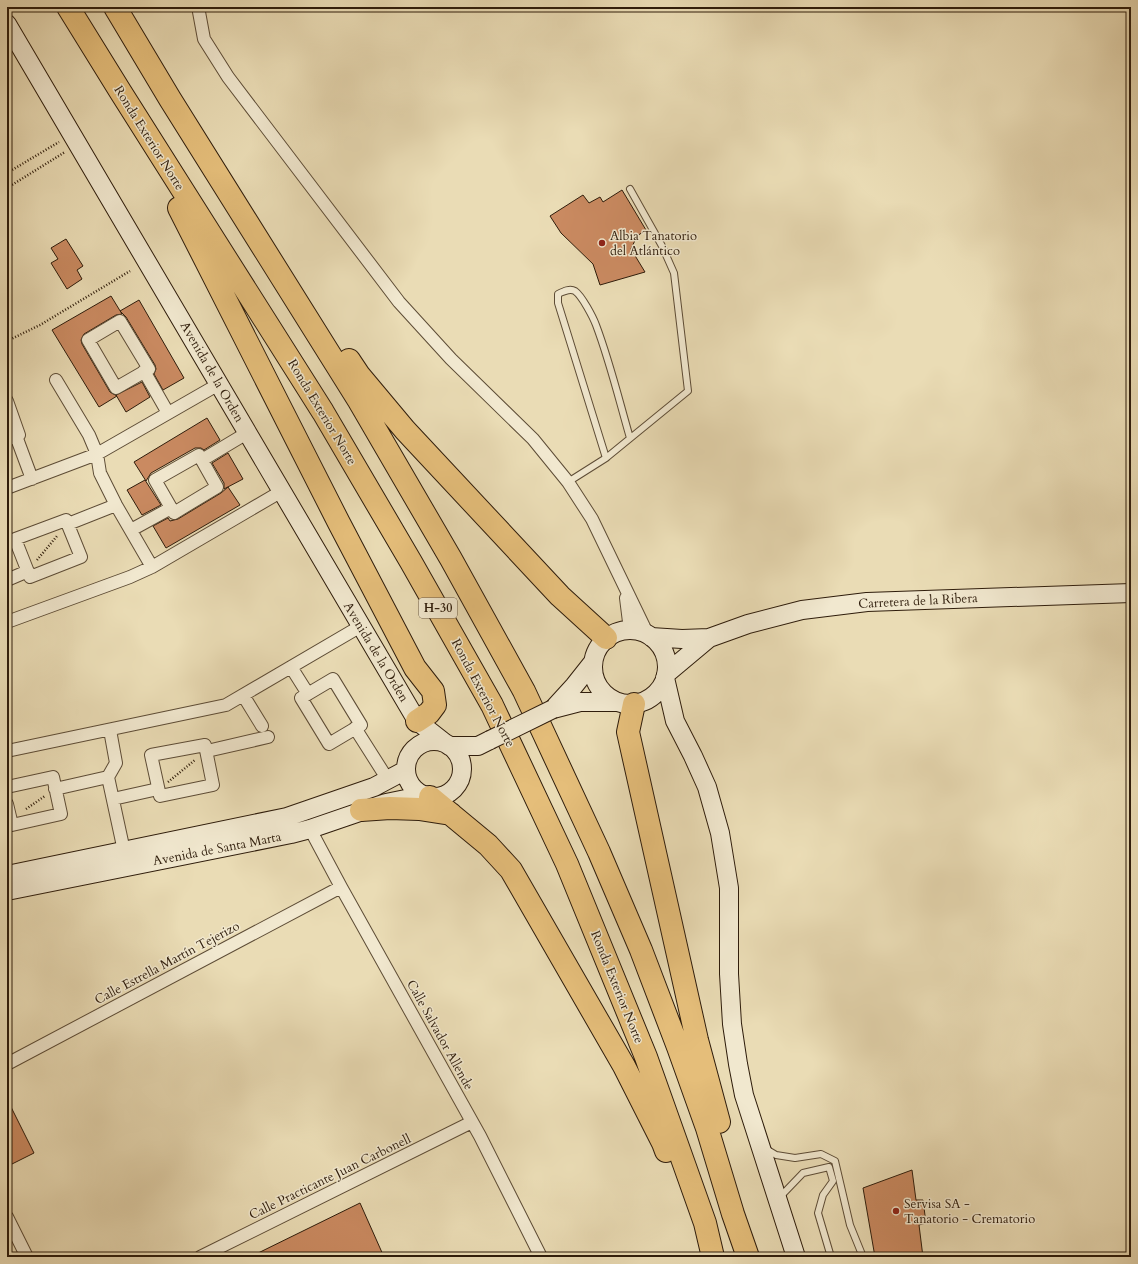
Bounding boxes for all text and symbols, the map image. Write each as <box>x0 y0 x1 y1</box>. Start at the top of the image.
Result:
street label: Ronda Exterior Norte <box>109 82 189 194</box>
place label: Albia Tanatorio del Atlántico <box>610 227 697 260</box>
marker: Albia Tanatorio del Atlántico <box>597 238 607 248</box>
street label: Avenida de la Orden <box>176 318 249 426</box>
street label: Ronda Exterior Norte <box>283 356 361 468</box>
street label: Carretera de la Ribera <box>858 589 978 613</box>
road number: H-30 <box>419 598 457 618</box>
street label: Avenida de la Orden <box>339 599 413 706</box>
street label: Ronda Exterior Norte <box>447 636 519 750</box>
street label: Avenida de Santa Marta <box>151 828 283 870</box>
street label: Calle Estrella Martín Tejerizo <box>91 917 243 1009</box>
street label: Ronda Exterior Norte <box>586 928 648 1046</box>
street label: Calle Salvador Allende <box>402 977 478 1093</box>
street label: Calle Practicante Juan Carbonell <box>246 1130 415 1224</box>
place label: Servisa SA - Tanatorio - Crematorio <box>904 1195 1035 1228</box>
marker: Servisa SA - Tanatorio - Crematorio <box>891 1206 901 1216</box>

